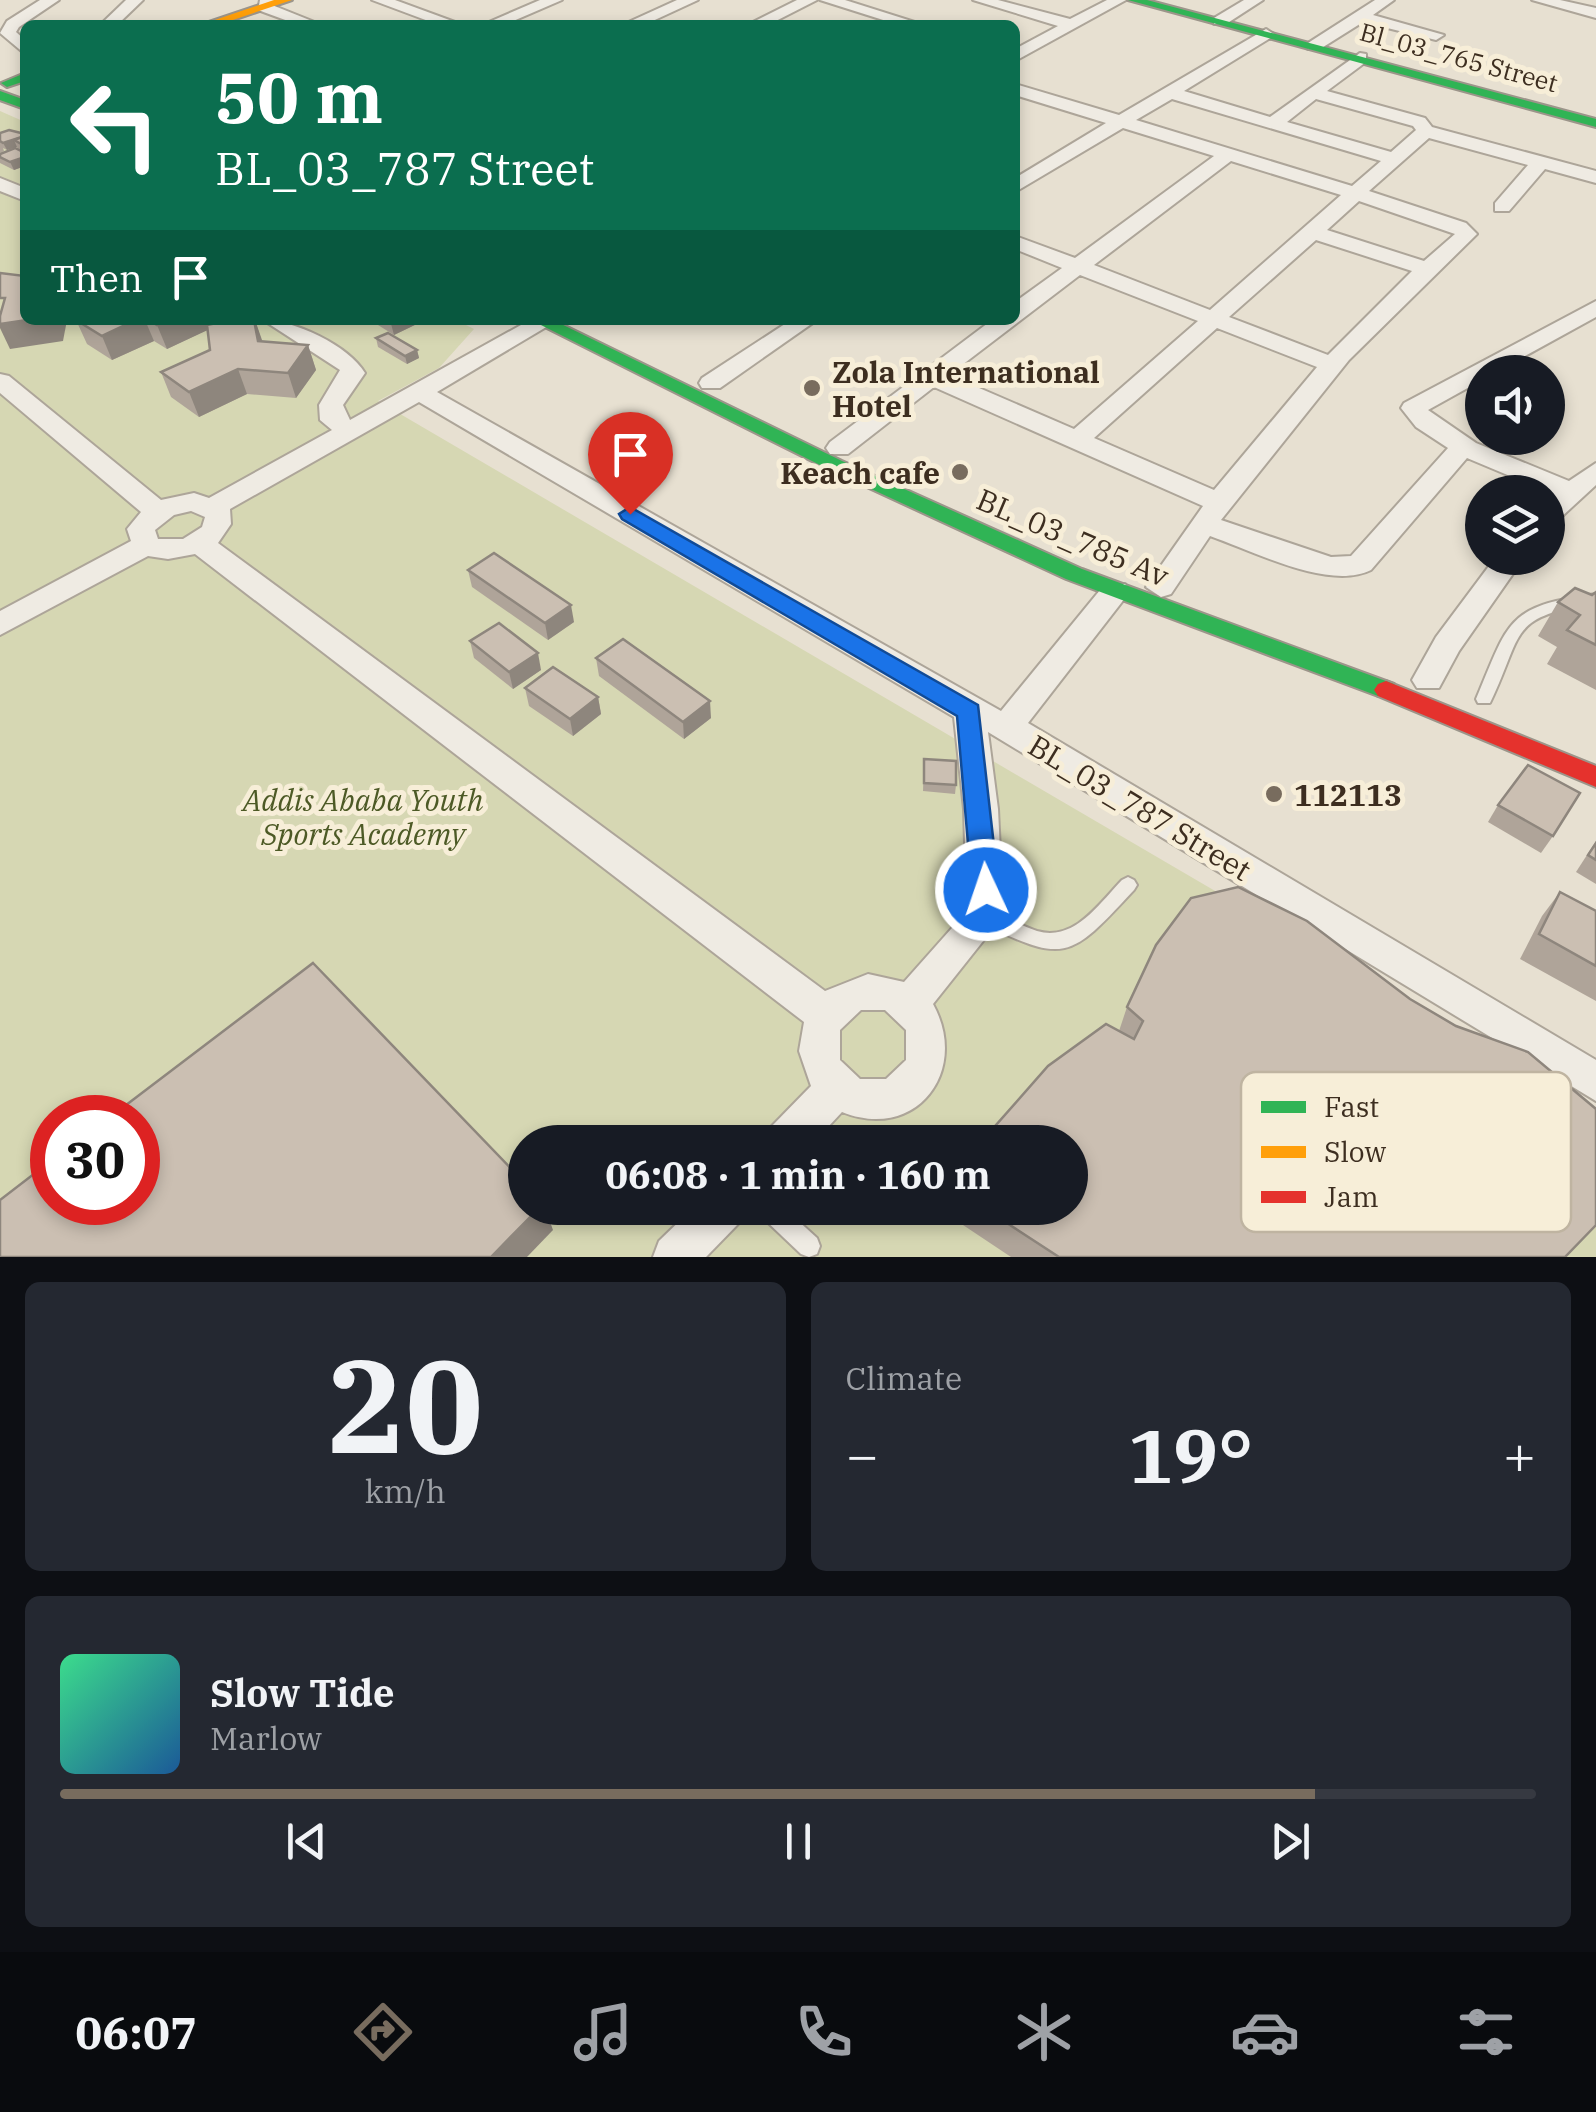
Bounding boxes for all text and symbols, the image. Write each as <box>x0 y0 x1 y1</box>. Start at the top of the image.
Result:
street label: Bl_03_765 Street <box>1356 15 1562 99</box>
text: 50 m <box>215 51 383 142</box>
icon: left <box>50 60 180 190</box>
text: BL_03_787 Street <box>215 139 595 197</box>
icon: arrive <box>163 250 218 305</box>
text: Then <box>50 253 143 302</box>
place label: Zola International Hotel <box>832 352 1100 425</box>
map controls <box>1465 355 1565 575</box>
button: sound <box>1465 355 1565 455</box>
marker: Zola International Hotel <box>801 377 823 399</box>
pin <box>588 412 673 515</box>
icon: arrive <box>603 427 658 482</box>
place label: Keach cafe <box>780 453 940 492</box>
marker: Keach cafe <box>949 461 971 483</box>
button: layers <box>1465 475 1565 575</box>
street label: BL_03_785 Av <box>971 479 1175 595</box>
street label: BL_03_787 Street <box>1022 725 1258 889</box>
place label: 112113 <box>1294 775 1402 814</box>
park label: Addis Ababa Youth Sports Academy <box>241 780 484 853</box>
marker: 112113 <box>1263 783 1285 805</box>
position arrow <box>934 838 1038 942</box>
legend <box>1241 1072 1571 1232</box>
text: Fast <box>1324 1088 1379 1125</box>
speed limit sign: 30 <box>30 1095 160 1225</box>
text: Slow <box>1324 1133 1386 1170</box>
text: 06:08 · 1 min · 160 m <box>605 1150 991 1199</box>
text: Jam <box>1324 1178 1379 1215</box>
text: 20 <box>327 1320 483 1489</box>
text: Climate <box>846 1357 962 1399</box>
text: 19° <box>1128 1406 1253 1504</box>
text: − <box>846 1419 879 1490</box>
text: + <box>1503 1419 1536 1490</box>
text: km/h <box>365 1470 446 1512</box>
text: Slow Tide <box>210 1668 395 1717</box>
text: Marlow <box>210 1717 322 1759</box>
icon: previous <box>279 1814 334 1869</box>
icon: pause <box>771 1814 826 1869</box>
icon: next <box>1263 1814 1318 1869</box>
icon: directions <box>348 1997 418 2067</box>
icon: music <box>568 1997 638 2067</box>
icon: phone <box>789 1997 859 2067</box>
icon: climate <box>1009 1997 1079 2067</box>
icon: car <box>1230 1997 1300 2067</box>
icon: filters <box>1451 1997 1521 2067</box>
text: 06:07 <box>75 2003 197 2061</box>

